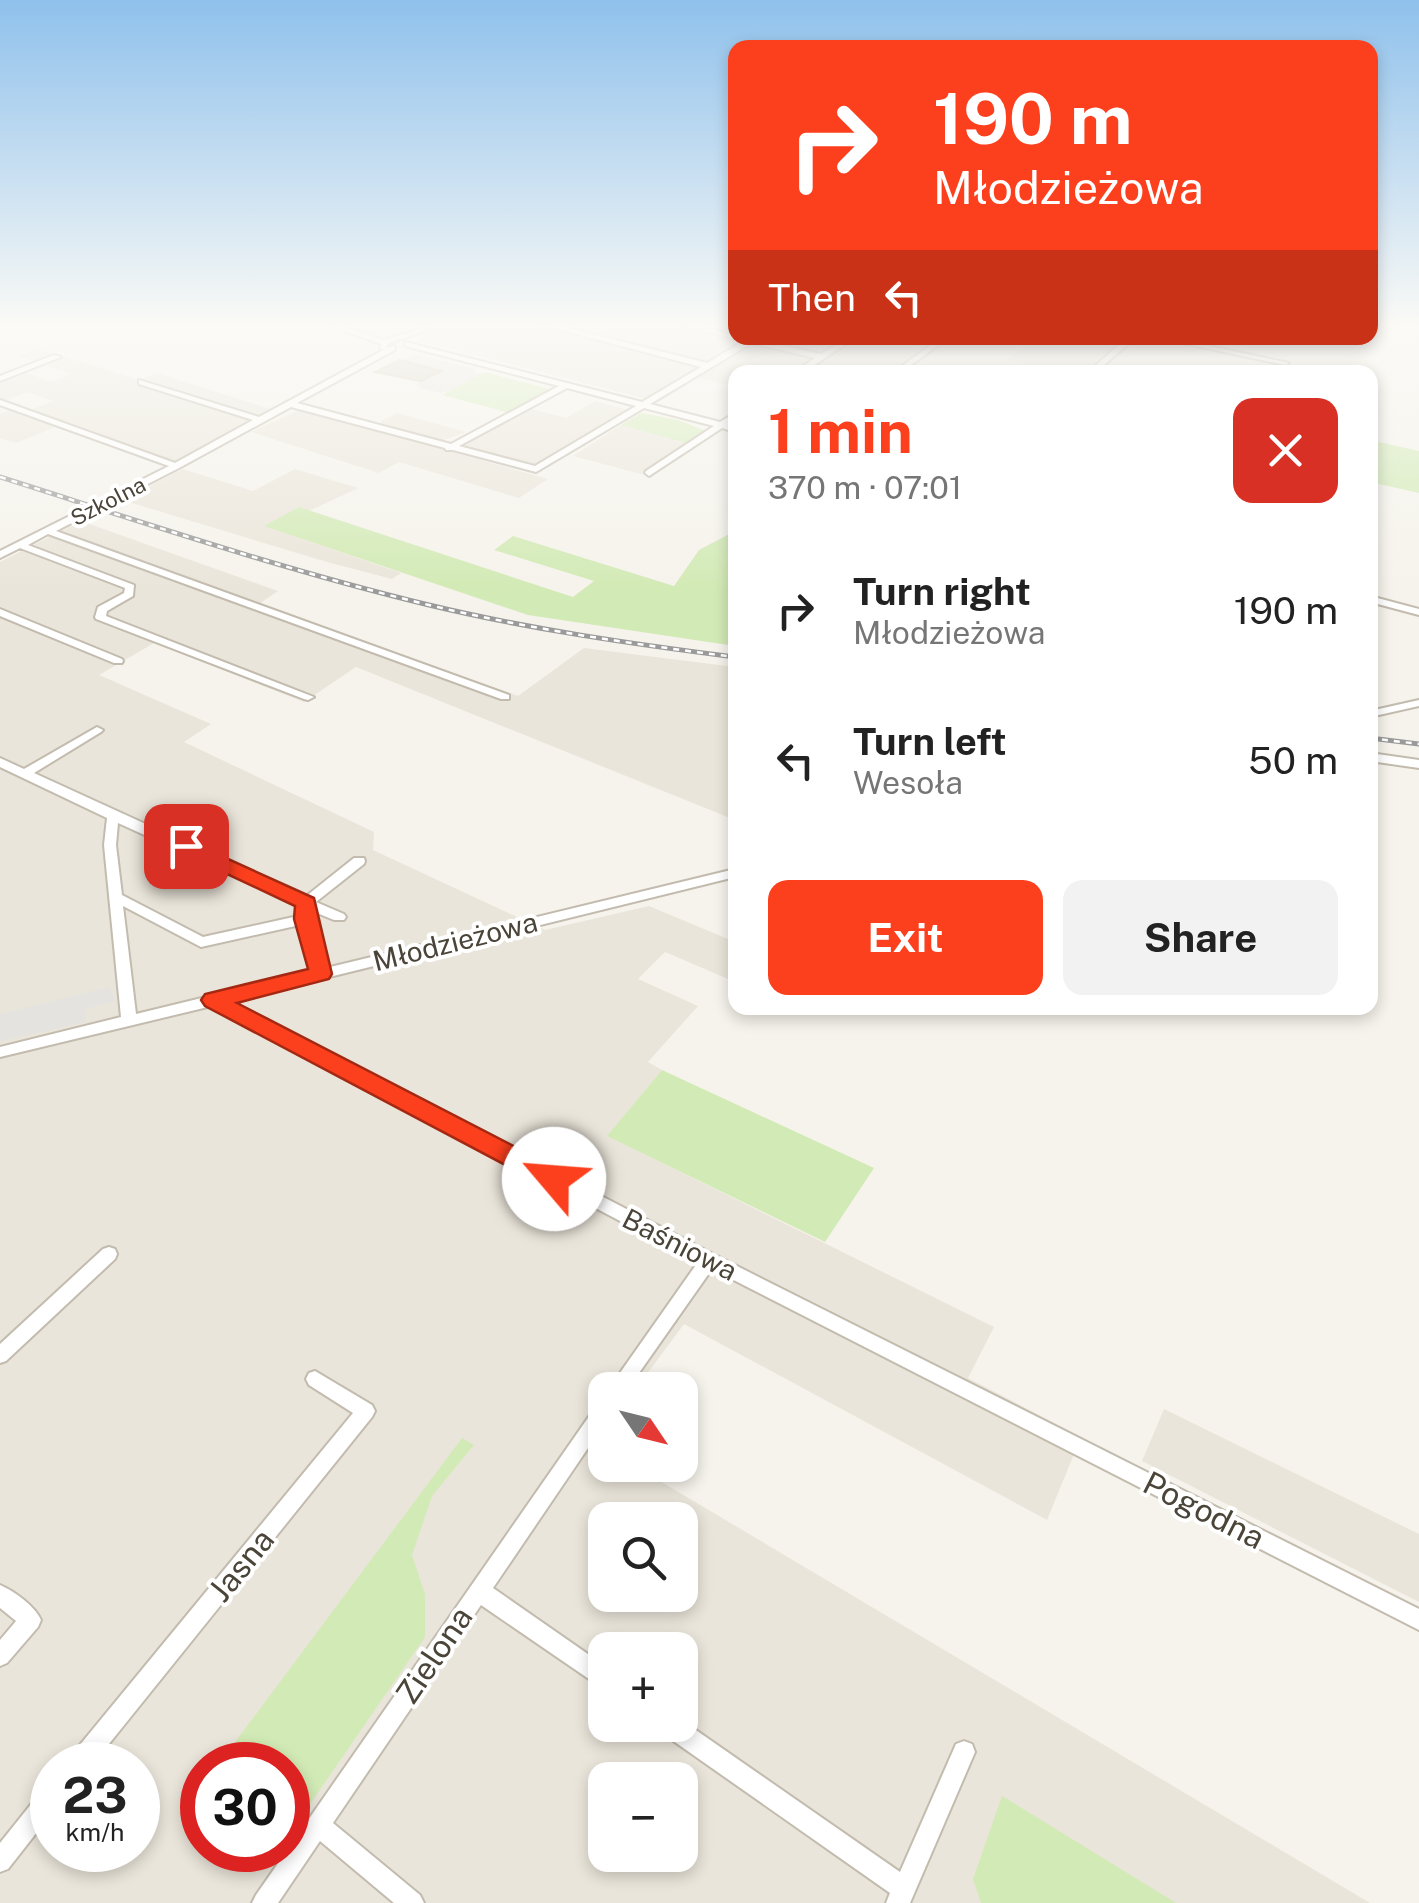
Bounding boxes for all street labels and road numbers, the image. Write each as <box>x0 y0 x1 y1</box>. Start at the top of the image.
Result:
street label: Szkolna <box>66 471 150 531</box>
street label: Młodzieżowa <box>369 905 541 977</box>
street label: Baśniowa <box>617 1201 743 1287</box>
street label: Pogodna <box>1137 1464 1271 1556</box>
street label: Jasna <box>201 1521 281 1609</box>
street label: Zielona <box>388 1599 480 1711</box>

